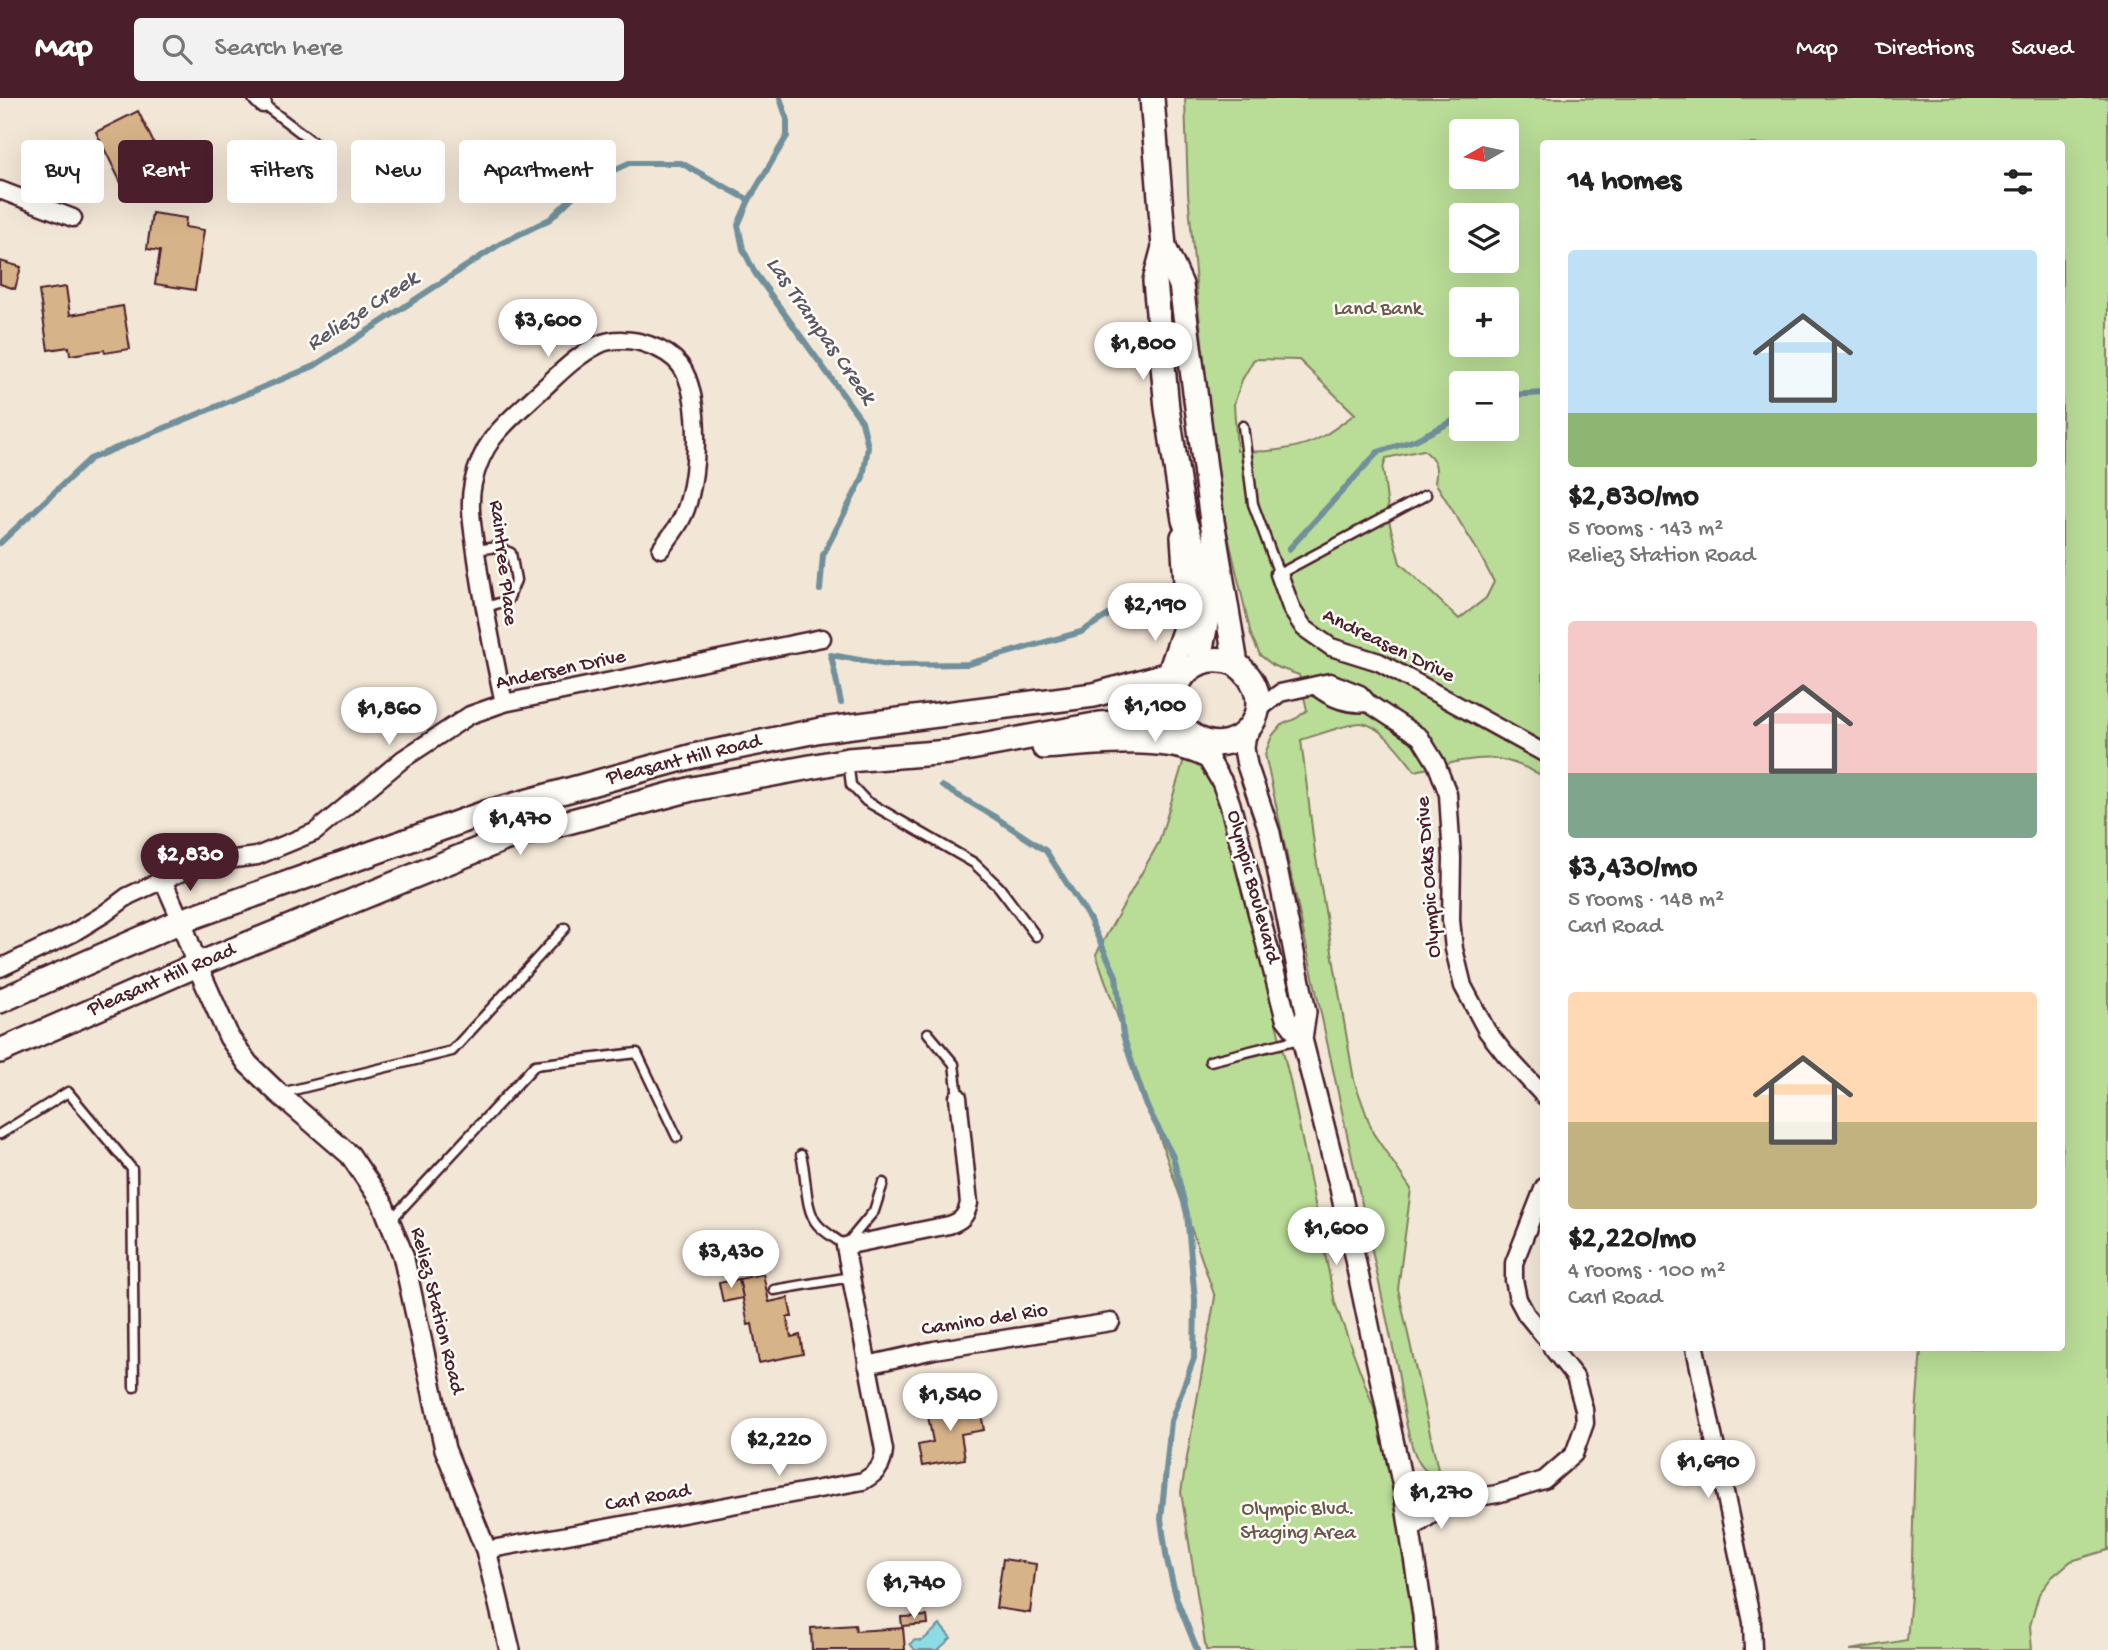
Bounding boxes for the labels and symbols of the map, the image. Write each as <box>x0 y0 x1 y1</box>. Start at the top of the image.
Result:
north arrow <box>1449 119 1519 189</box>
water label: Las Trampas Creek <box>759 252 882 412</box>
water label: Relieze Creek <box>302 264 426 358</box>
park label: Land Bank <box>1334 298 1425 323</box>
pin: $3,600 <box>491 300 605 359</box>
pin: $1,800 <box>1086 322 1200 382</box>
street label: Raintree Place <box>482 499 522 628</box>
pin: $2,190 <box>1098 584 1212 643</box>
street label: Andreasen Drive <box>1318 604 1459 690</box>
street label: Andersen Drive <box>494 645 629 697</box>
pin: $1,100 <box>1098 684 1212 744</box>
pin: $1,860 <box>332 688 446 747</box>
street label: Pleasant Hill Road <box>603 729 765 793</box>
street label: Olympic Oaks Drive <box>1412 794 1448 959</box>
pin: $1,470 <box>463 798 577 857</box>
street label: Olympic Boulevard <box>1220 808 1285 968</box>
pin: $2,830 <box>133 834 247 893</box>
street label: Pleasant Hill Road <box>83 938 241 1024</box>
pin: $1,600 <box>1279 1208 1393 1267</box>
street label: Reliez Station Road <box>403 1225 469 1399</box>
pin: $3,430 <box>674 1230 788 1290</box>
street label: Camino del Rio <box>920 1299 1050 1343</box>
pin: $1,540 <box>893 1374 1007 1433</box>
pin: $2,220 <box>722 1418 836 1478</box>
pin: $1,690 <box>1651 1440 1765 1500</box>
pin: $1,270 <box>1384 1472 1498 1531</box>
street label: Carl Road <box>604 1479 694 1519</box>
park label: Olympic Blvd. Staging Area <box>1240 1498 1357 1547</box>
pin: $1,740 <box>857 1562 971 1621</box>

